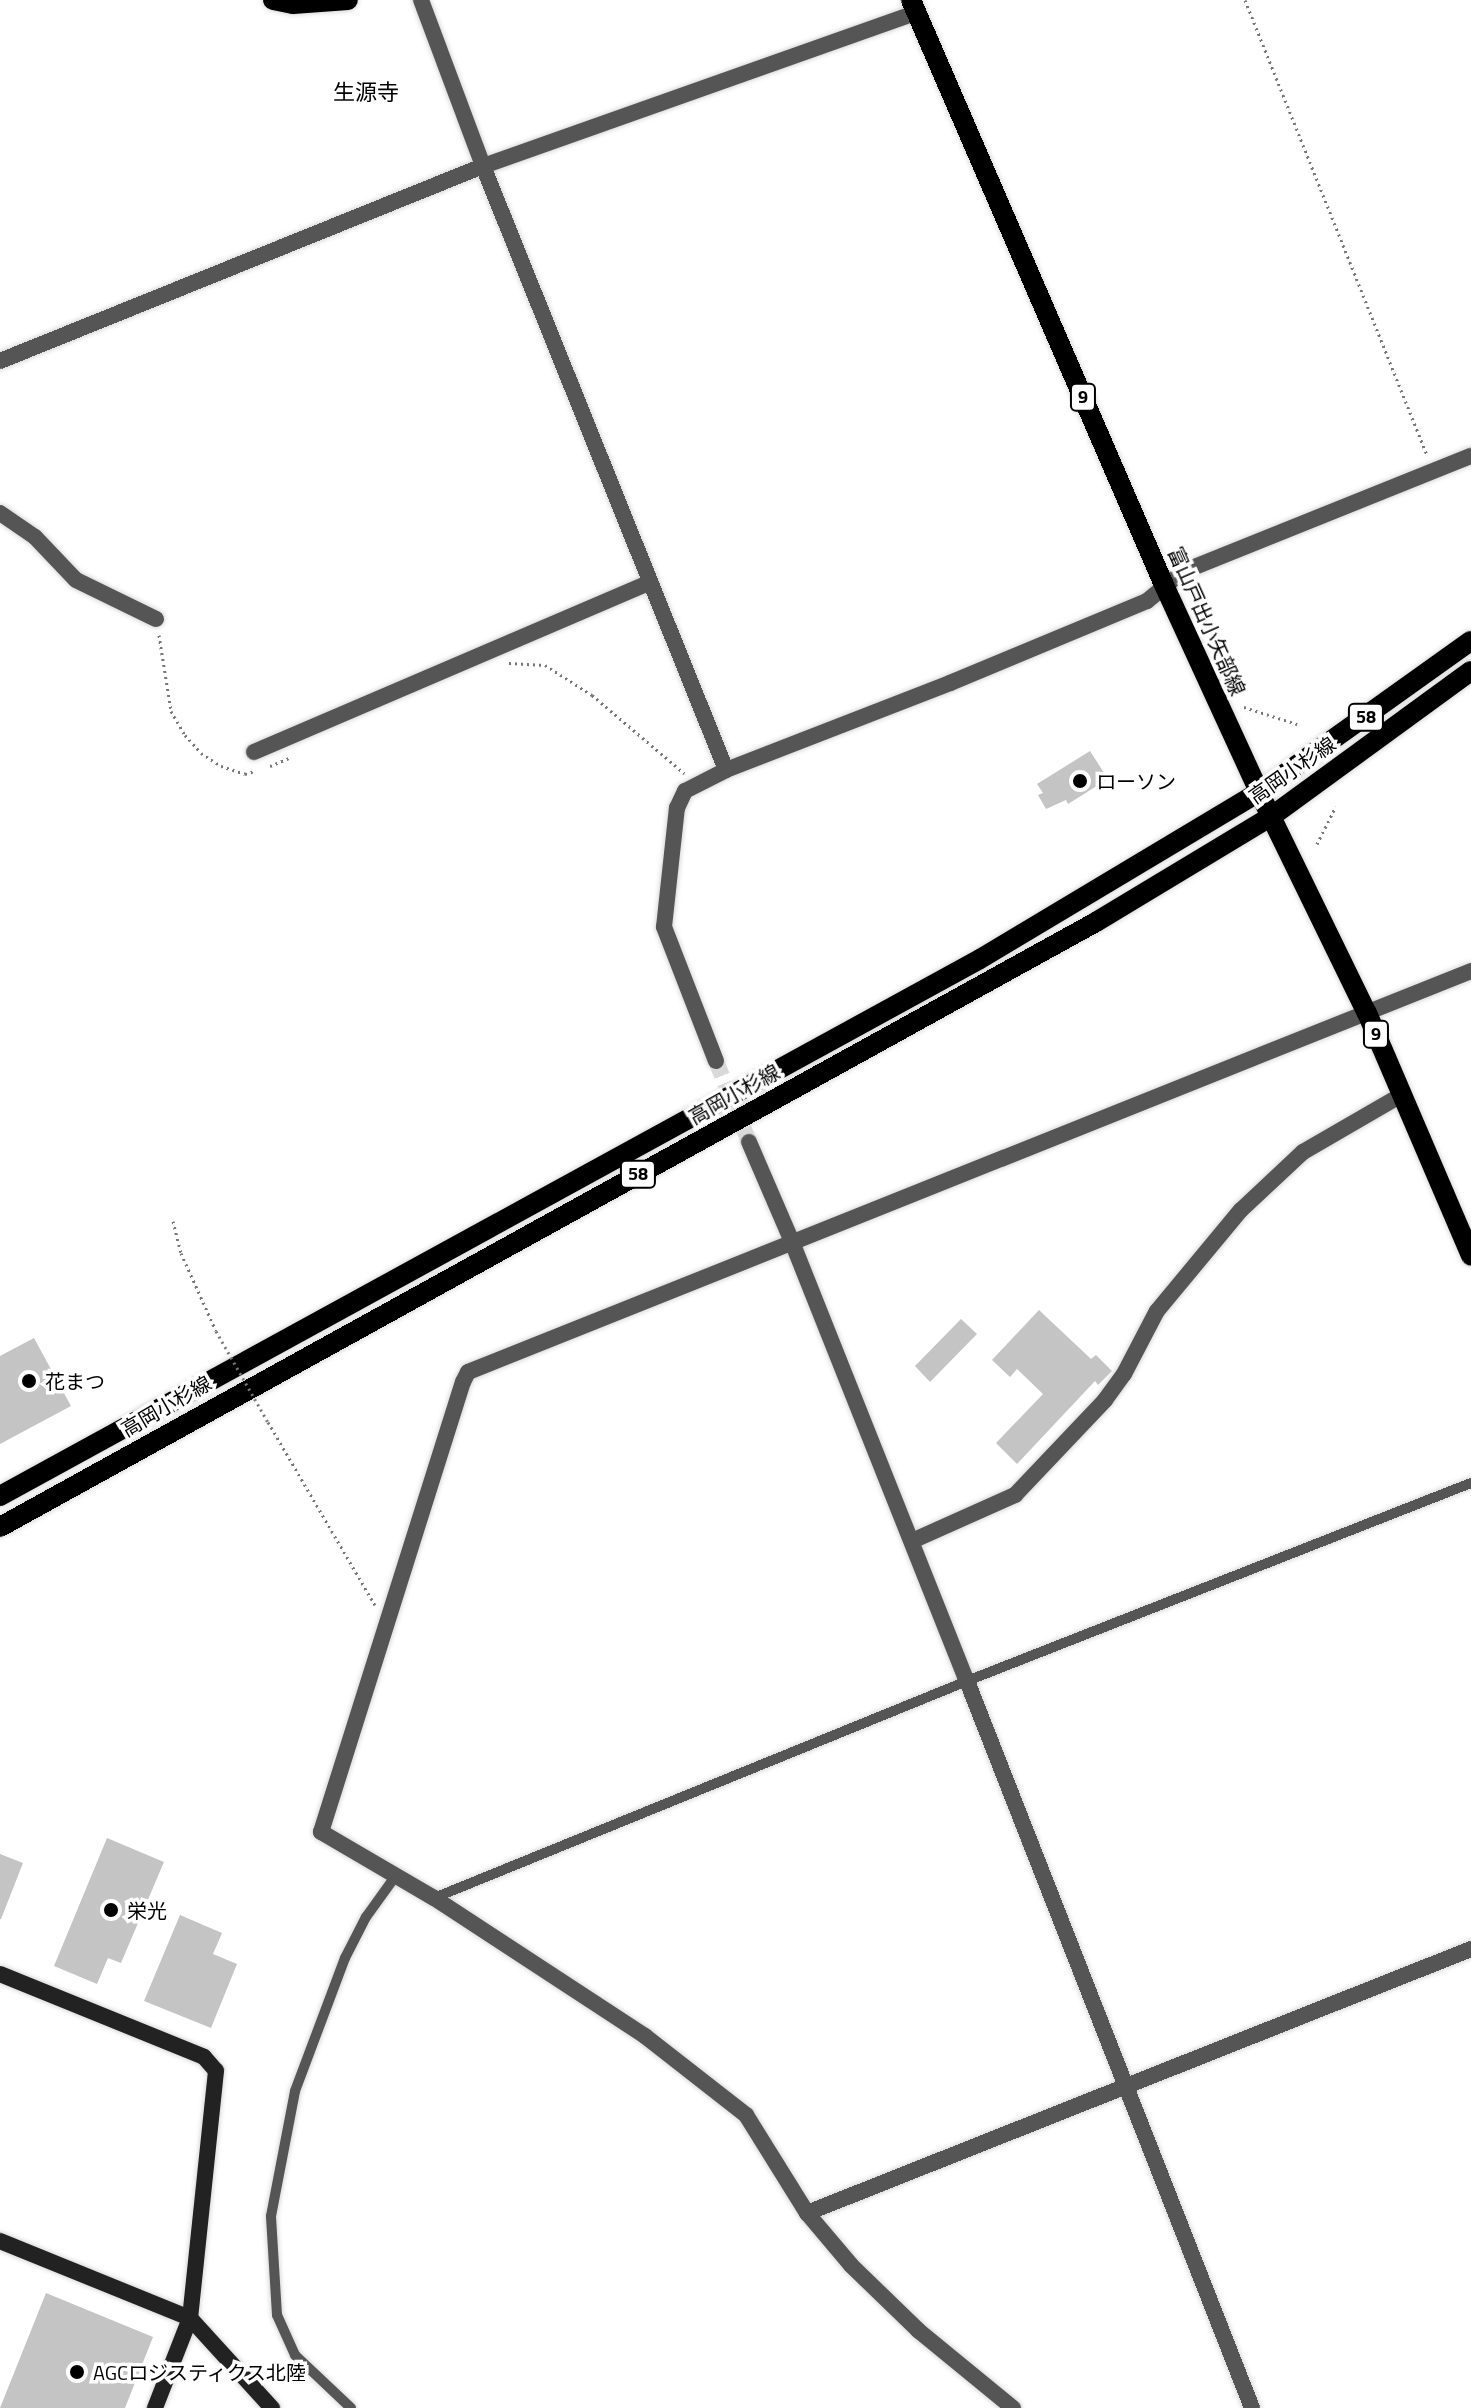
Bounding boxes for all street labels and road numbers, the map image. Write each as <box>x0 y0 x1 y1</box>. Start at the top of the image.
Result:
road number: 9 <box>1069 383 1097 411</box>
street label: 富山戸出小矢部線 <box>1163 543 1251 699</box>
road number: 58 <box>1346 703 1386 731</box>
street label: 高岡小杉線 <box>1244 731 1340 809</box>
road number: 9 <box>1362 1020 1390 1048</box>
street label: 高岡小杉線 <box>684 1059 784 1129</box>
road number: 58 <box>618 1160 658 1188</box>
street label: 高岡小杉線 <box>117 1371 215 1441</box>

